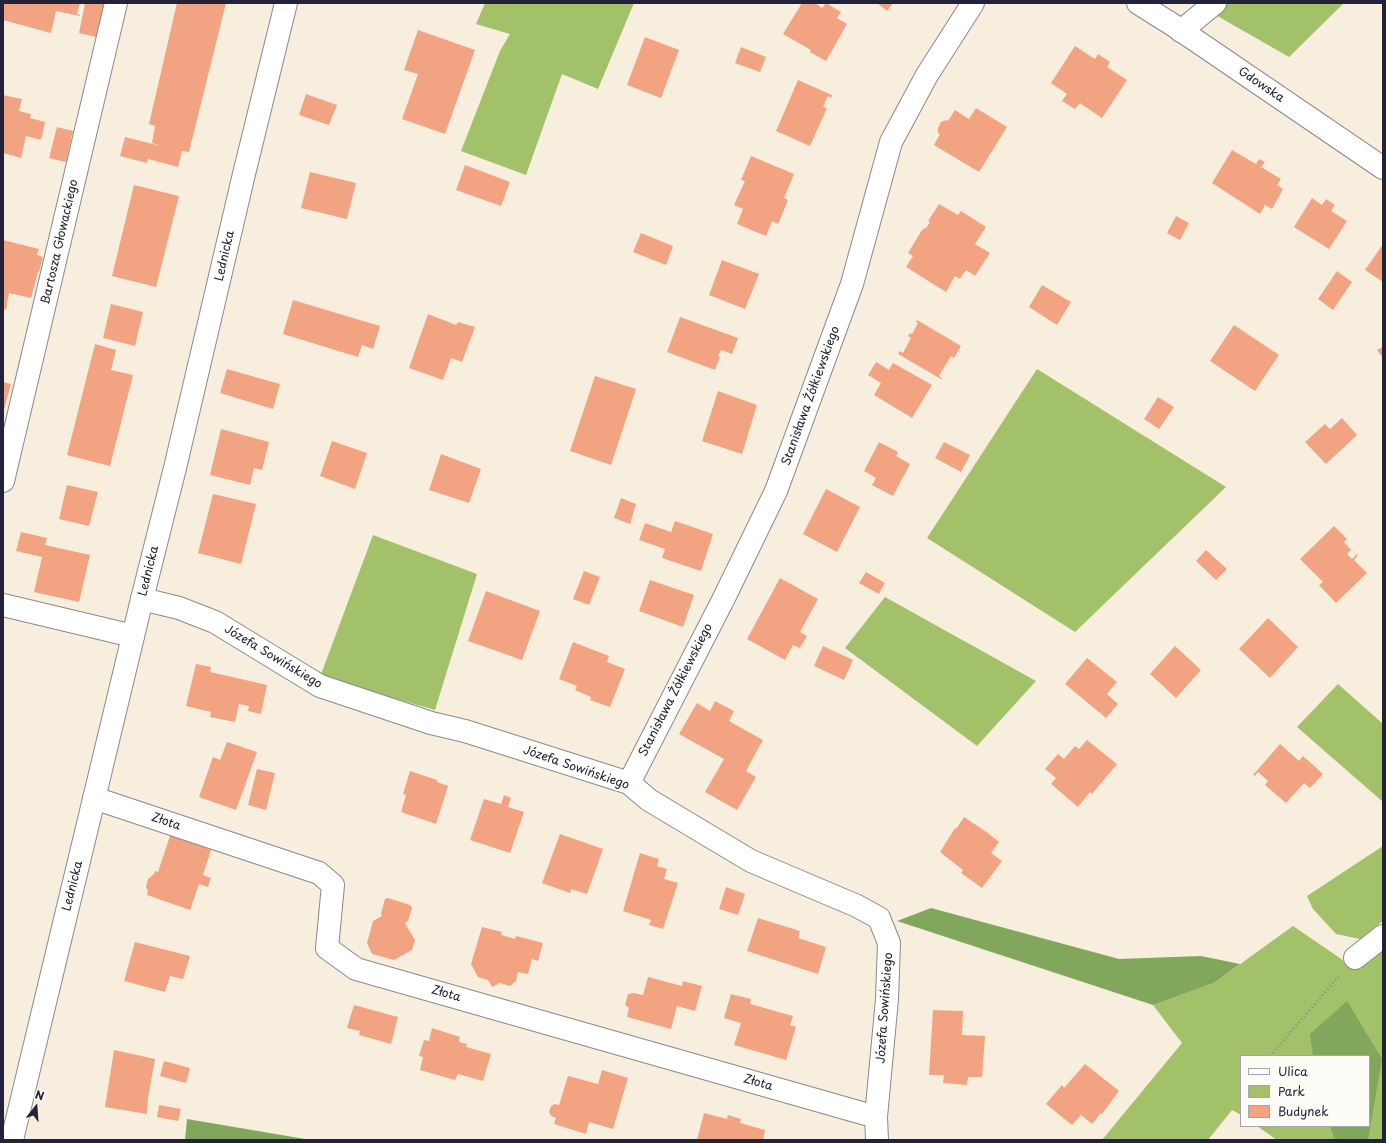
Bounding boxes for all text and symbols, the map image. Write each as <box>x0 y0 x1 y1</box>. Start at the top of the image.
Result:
street label: Gdowska <box>1235 64 1287 106</box>
street label: Bartosza Głowackiego <box>39 178 81 306</box>
street label: Lednicka <box>212 229 238 283</box>
street label: Stanisława Żółkiewskiego <box>779 324 843 468</box>
street label: Lednicka <box>136 544 162 598</box>
street label: Stanisława Żółkiewskiego <box>636 621 716 759</box>
street label: Józefa Sowińskiego <box>222 622 324 692</box>
street label: Józefa Sowińskiego <box>521 743 631 793</box>
street label: Złota <box>150 810 182 834</box>
street label: Lednicka <box>60 859 86 913</box>
street label: Józefa Sowińskiego <box>874 952 896 1064</box>
street label: Złota <box>430 983 462 1005</box>
legend <box>1240 1055 1370 1127</box>
text: Ulica <box>1278 1062 1308 1080</box>
street label: Złota <box>742 1072 774 1094</box>
text: Park <box>1278 1082 1305 1100</box>
text: N <box>33 1086 46 1104</box>
north arrow <box>16 1087 56 1127</box>
text: Budynek <box>1278 1102 1328 1120</box>

